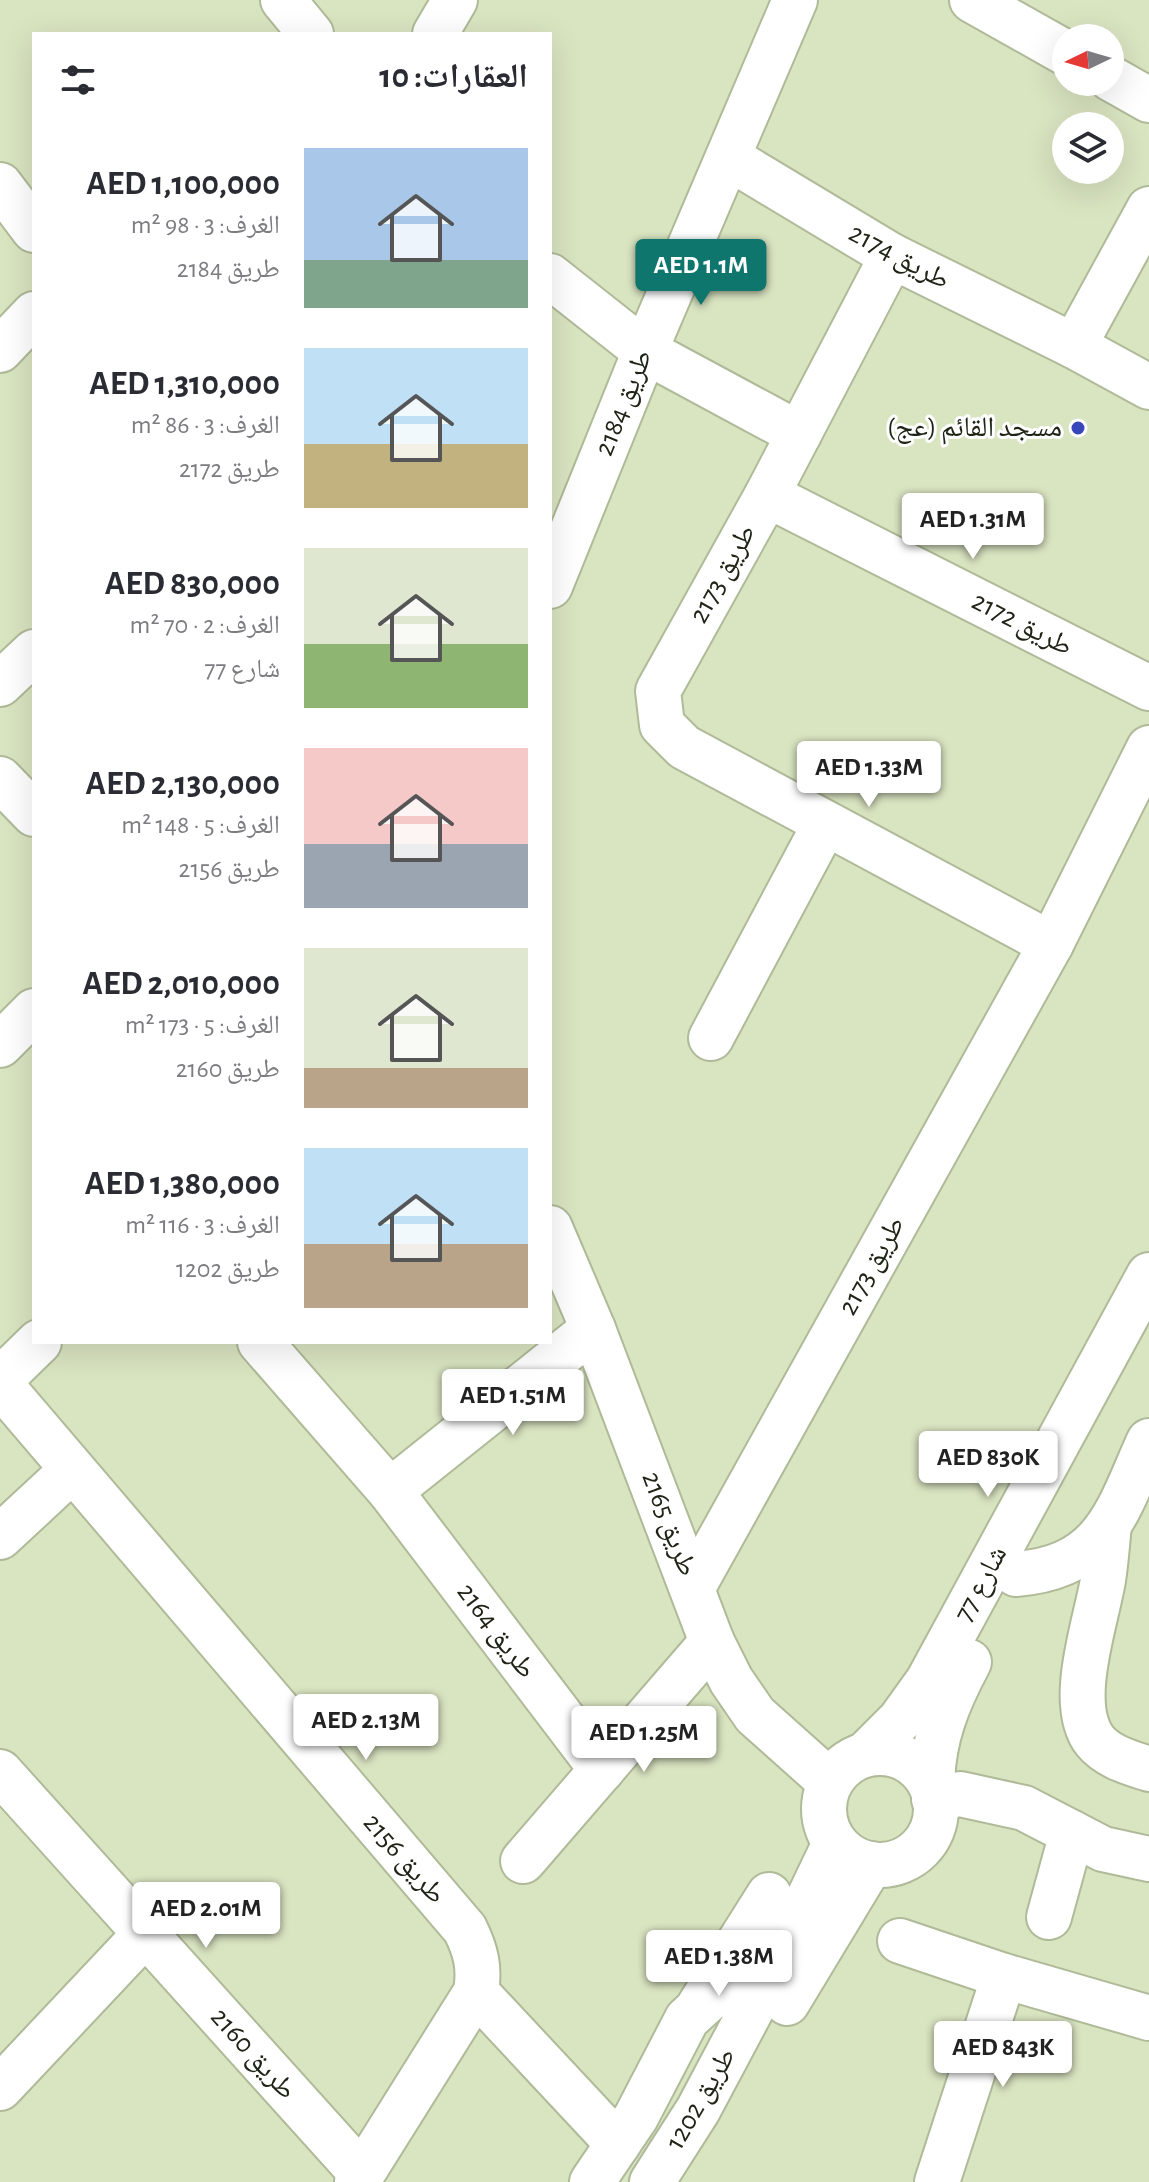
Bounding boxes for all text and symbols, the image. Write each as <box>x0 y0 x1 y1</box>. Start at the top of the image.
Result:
north arrow <box>1052 24 1124 96</box>
map controls <box>1052 24 1124 184</box>
icon: filters <box>56 58 100 102</box>
text: العقارات: 10 <box>379 60 528 94</box>
button: layers <box>1052 112 1124 184</box>
text: AED 1,100,000 <box>86 167 280 201</box>
icon: home <box>368 180 464 276</box>
text: الغرف: 3 · 98 m² <box>131 212 280 238</box>
street label: طريق 2174 <box>843 219 954 297</box>
pin: AED 1.1M <box>618 239 784 307</box>
text: AED 1.1M <box>653 252 749 278</box>
text: طريق 2184 <box>177 256 280 282</box>
street label: طريق 2184 <box>590 346 660 461</box>
text: AED 1,310,000 <box>89 367 280 401</box>
icon: home <box>368 380 464 476</box>
text: الغرف: 3 · 86 m² <box>131 412 280 438</box>
place label: مسجد القائم (عج) <box>887 414 1062 445</box>
marker: مسجد القائم (عج) <box>1069 419 1087 437</box>
text: طريق 2172 <box>179 456 280 482</box>
pin: AED 1.31M <box>881 493 1065 561</box>
text: AED 1.31M <box>920 506 1026 532</box>
street label: طريق 2173 <box>685 520 763 629</box>
text: AED 830,000 <box>105 567 280 601</box>
icon: home <box>368 580 464 676</box>
street label: طريق 2172 <box>966 587 1077 663</box>
text: الغرف: 2 · 70 m² <box>130 612 280 638</box>
text: شارع 77 <box>205 656 280 682</box>
pin: AED 1.33M <box>777 741 961 809</box>
text: AED 1.33M <box>815 754 923 780</box>
text: AED 2,130,000 <box>86 767 280 801</box>
icon: home <box>368 780 464 876</box>
text: الغرف: 5 · 148 m² <box>121 812 280 838</box>
text: طريق 2156 <box>179 856 280 882</box>
text: AED 2,010,000 <box>82 967 280 1001</box>
icon: home <box>368 980 464 1076</box>
text: الغرف: 5 · 173 m² <box>125 1012 280 1038</box>
text: طريق 2160 <box>176 1056 280 1082</box>
text: AED 1,380,000 <box>85 1167 280 1201</box>
icon: home <box>368 1180 464 1276</box>
text: الغرف: 3 · 116 m² <box>125 1212 280 1238</box>
street label: طريق 2173 <box>834 1212 912 1321</box>
text: طريق 1202 <box>176 1256 280 1282</box>
pin: AED 1.51M <box>421 1369 605 1437</box>
text: AED 1.51M <box>460 1382 566 1408</box>
pin: AED 830K <box>905 1431 1071 1499</box>
text: AED 830K <box>937 1444 1039 1470</box>
street label: طريق 2165 <box>634 1468 702 1581</box>
street label: شارع 77 <box>950 1542 1014 1627</box>
street label: طريق 2164 <box>450 1578 541 1685</box>
pin: AED 2.13M <box>274 1694 458 1762</box>
pin: AED 1.25M <box>552 1706 736 1774</box>
text: AED 2.13M <box>311 1707 421 1733</box>
text: AED 1.25M <box>589 1719 699 1745</box>
street label: طريق 2156 <box>356 1809 450 1911</box>
pin: AED 2.01M <box>114 1882 298 1950</box>
text: AED 2.01M <box>150 1895 262 1921</box>
pin: AED 1.38M <box>627 1930 811 1998</box>
text: AED 1.38M <box>664 1943 774 1969</box>
street label: طريق 2160 <box>204 2003 301 2106</box>
pin: AED 843K <box>920 2021 1086 2089</box>
text: AED 843K <box>952 2034 1054 2060</box>
street label: طريق 1202 <box>661 2044 743 2155</box>

